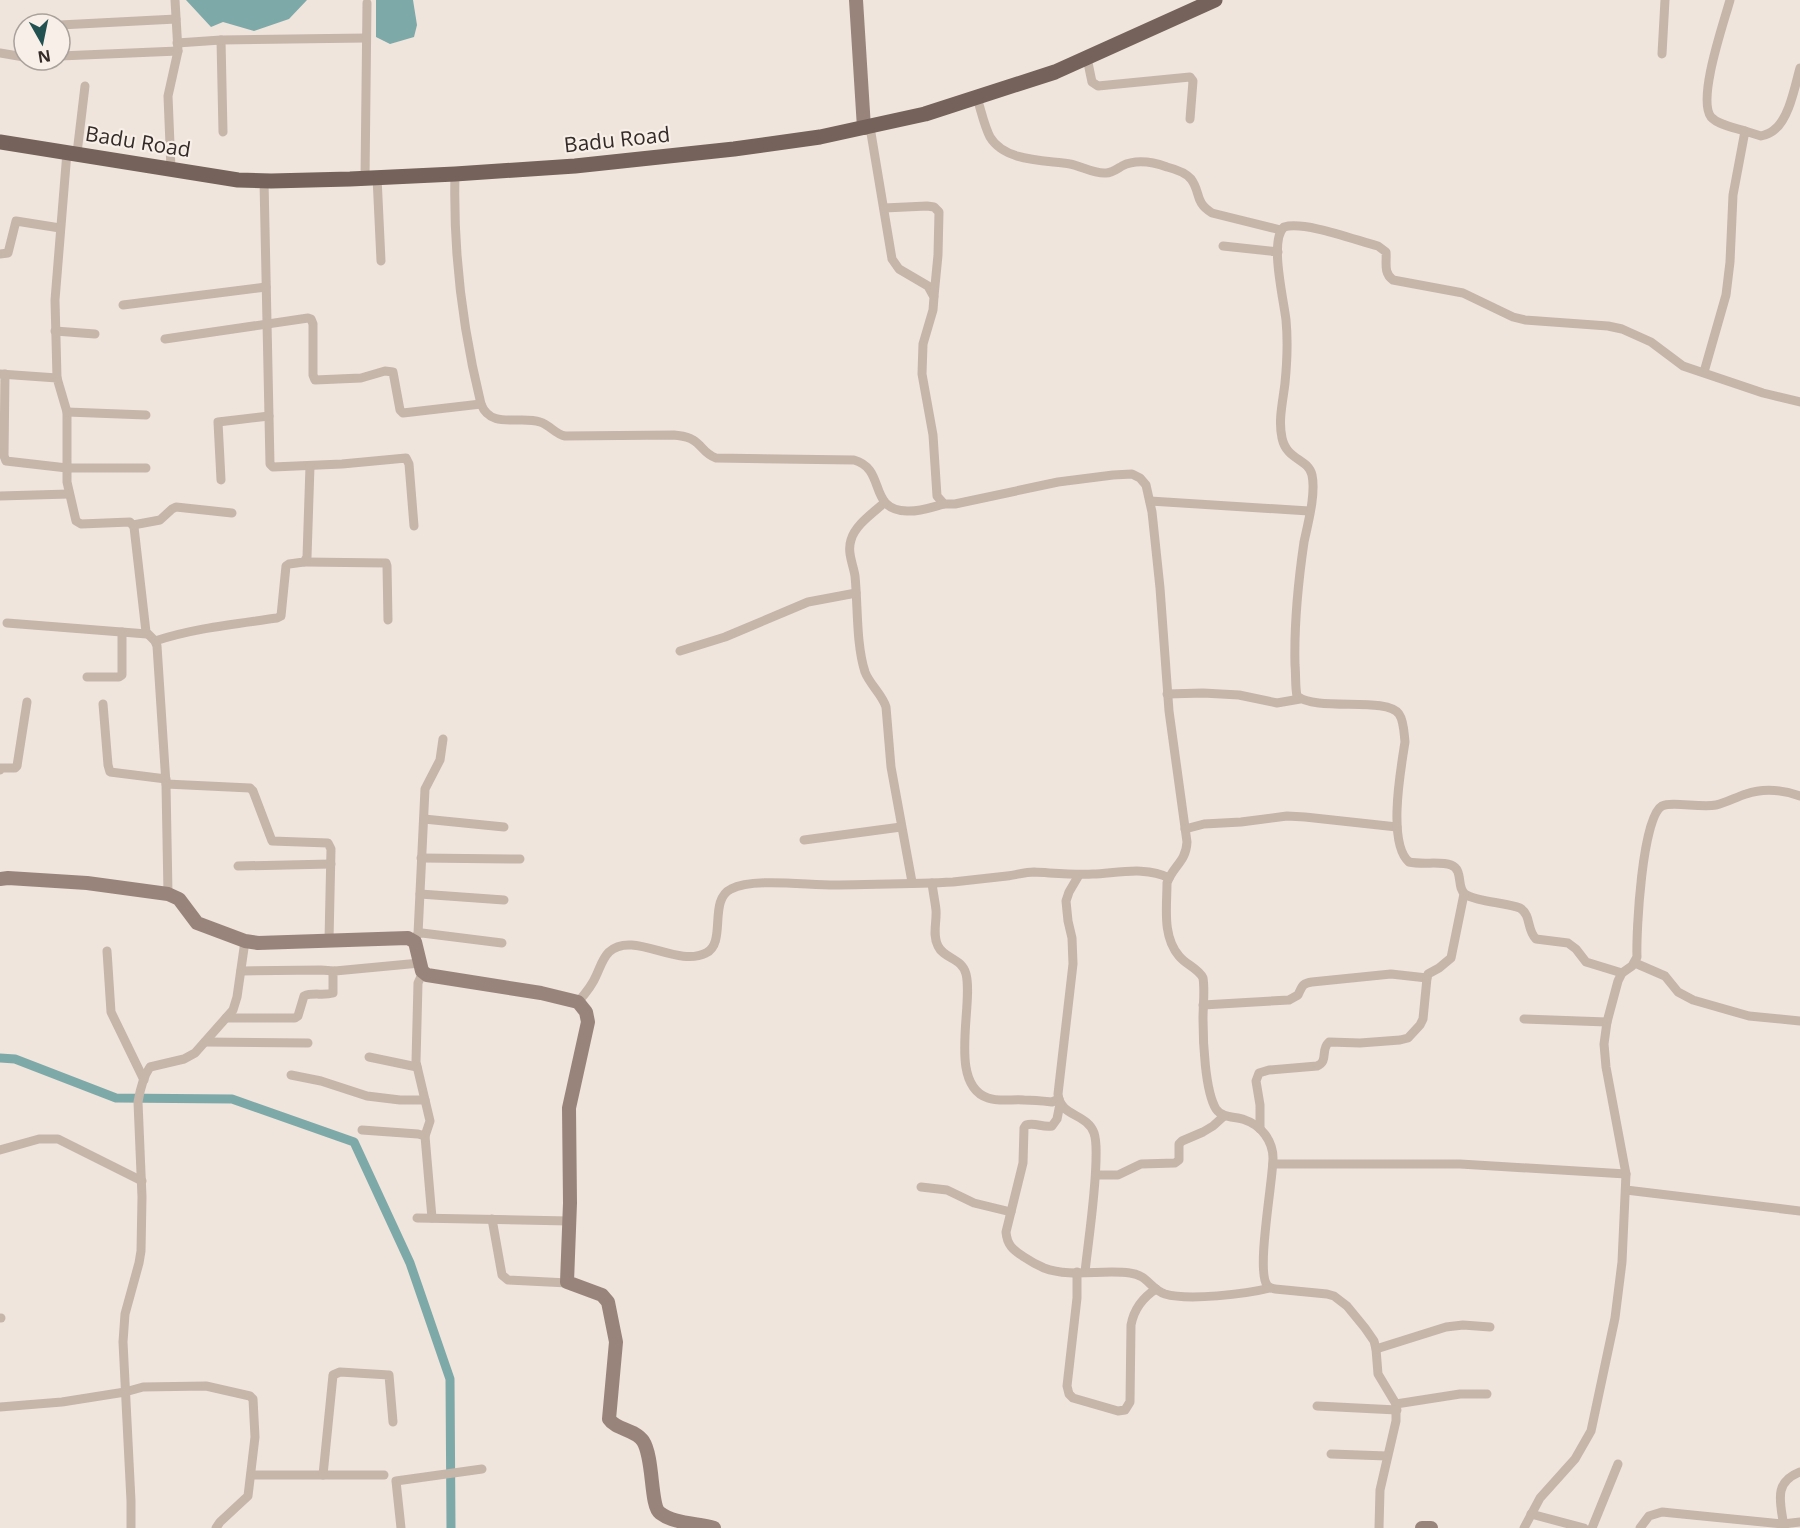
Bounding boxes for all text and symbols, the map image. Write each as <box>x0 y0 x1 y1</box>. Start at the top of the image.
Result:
north arrow <box>12 12 72 72</box>
text: N <box>36 45 52 69</box>
street label: Badu Road <box>83 119 193 163</box>
street label: Badu Road <box>562 120 671 158</box>

